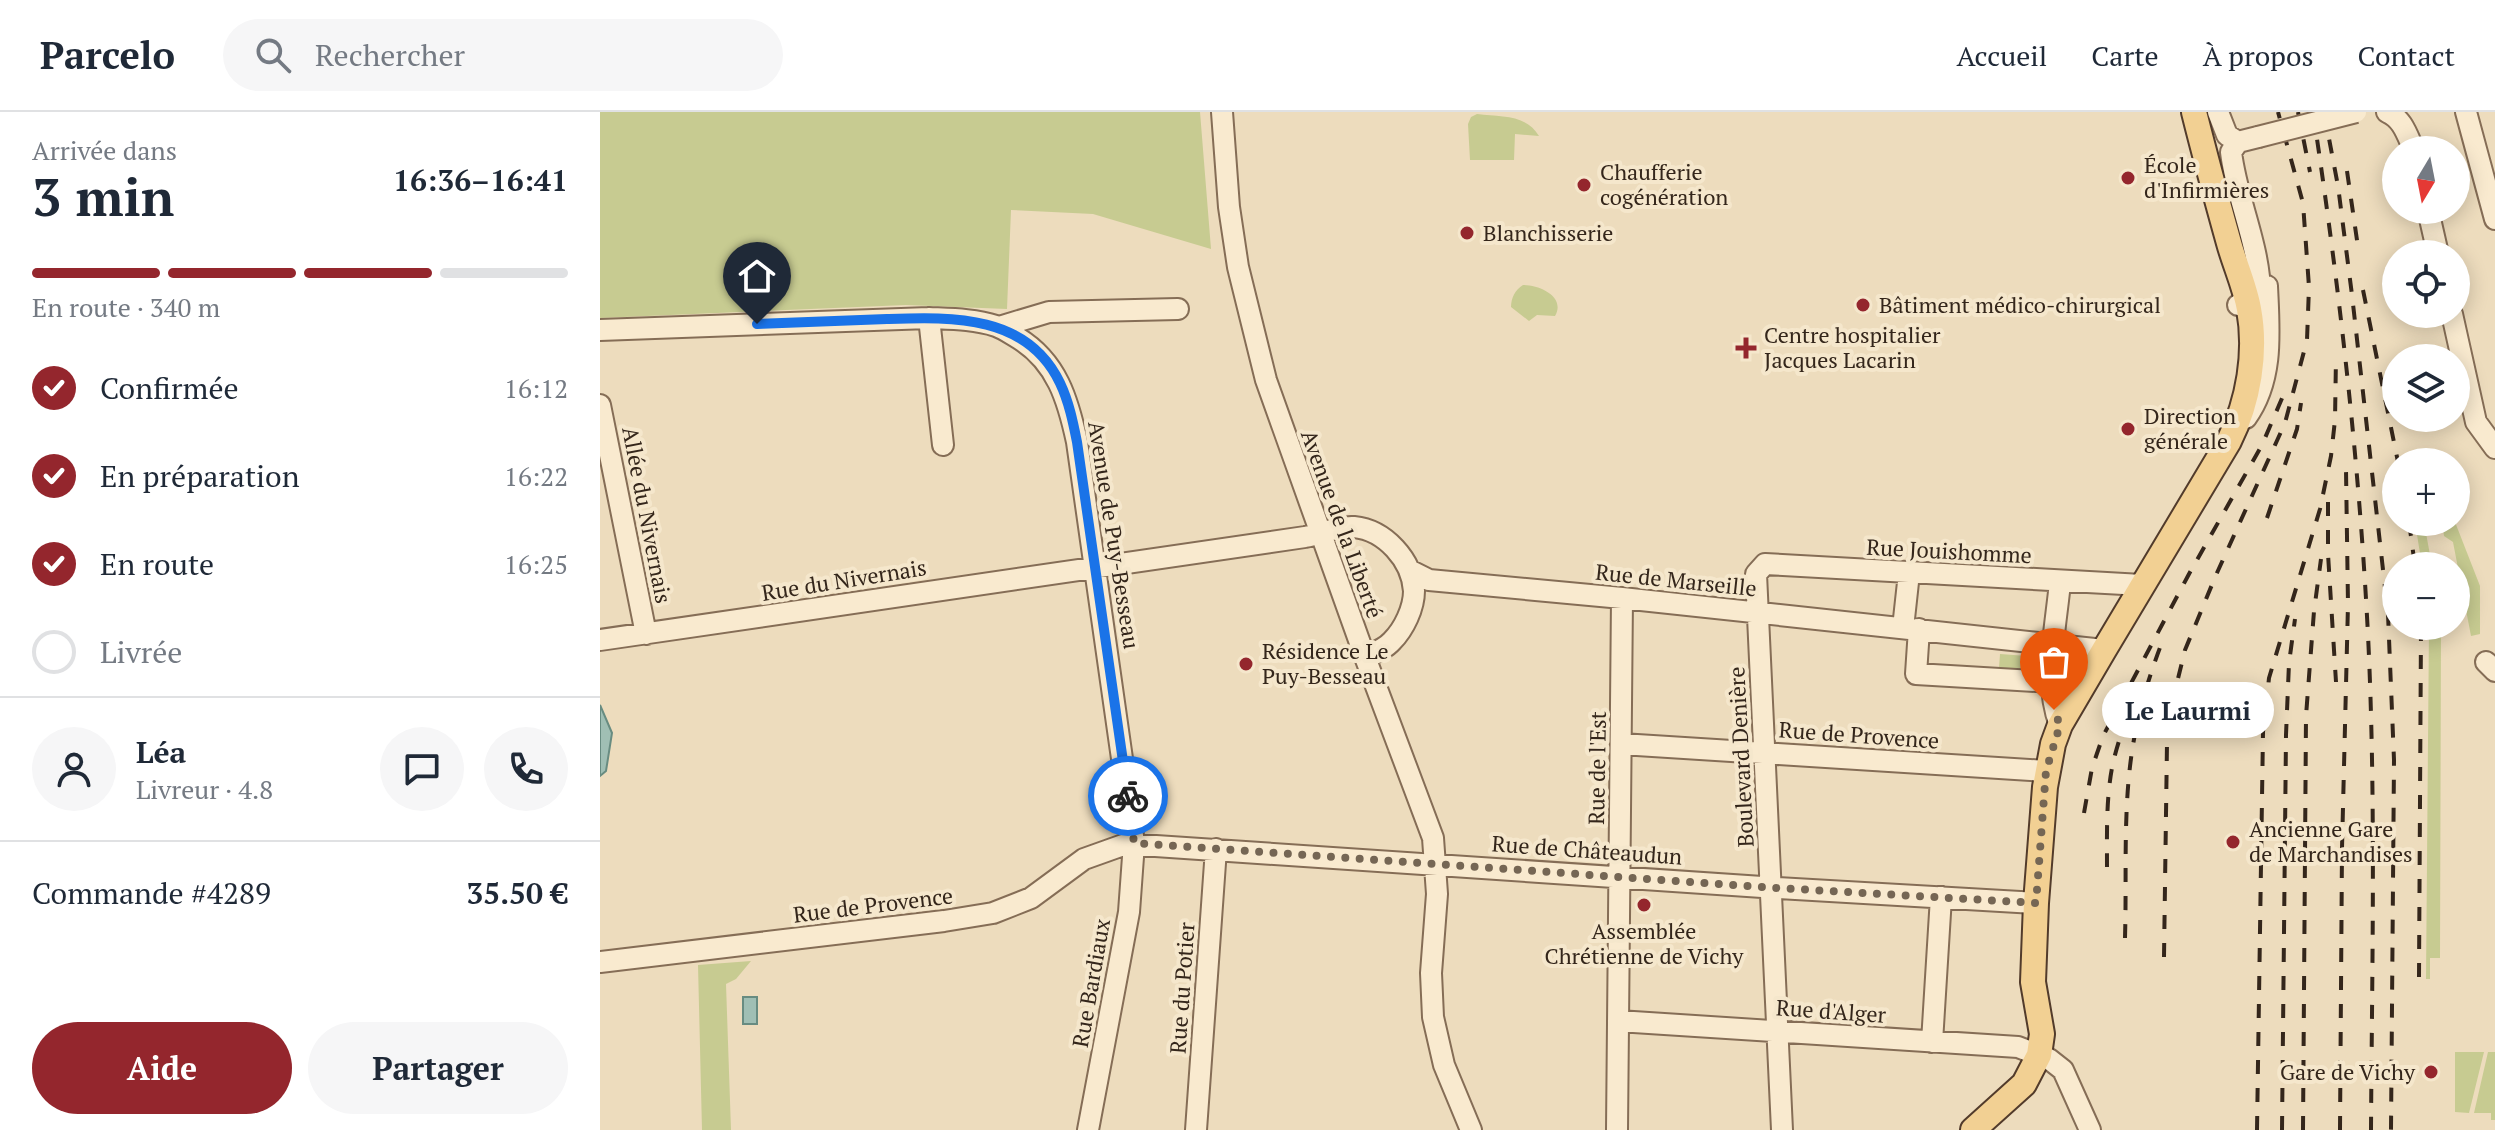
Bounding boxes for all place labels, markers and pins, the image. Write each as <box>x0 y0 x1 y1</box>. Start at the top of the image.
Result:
place label: École d'Infirmières <box>2144 150 2269 204</box>
place label: Chaufferie cogénération <box>1600 157 1728 211</box>
marker: École d'Infirmières <box>2119 169 2137 187</box>
marker: Chaufferie cogénération <box>1575 176 1593 194</box>
place label: Blanchisserie <box>1483 218 1613 247</box>
marker: Blanchisserie <box>1458 224 1476 242</box>
pin <box>723 242 791 324</box>
place label: Bâtiment médico-chirurgical <box>1879 290 2161 319</box>
marker: Bâtiment médico-chirurgical <box>1854 296 1872 314</box>
place label: Centre hospitalier Jacques Lacarin <box>1764 320 1941 374</box>
marker: Centre hospitalier Jacques Lacarin <box>1735 337 1757 359</box>
place label: Direction générale <box>2144 401 2236 455</box>
marker: Direction générale <box>2119 420 2137 438</box>
pin <box>2020 628 2088 710</box>
place label: Résidence Le Puy-Besseau <box>1262 636 1389 690</box>
marker: Résidence Le Puy-Besseau <box>1237 655 1255 673</box>
callout: Le Laurmi <box>2102 682 2274 738</box>
place label: Ancienne Gare de Marchandises <box>2249 814 2413 868</box>
marker: Ancienne Gare de Marchandises <box>2224 833 2242 851</box>
marker: Assemblée Chrétienne de Vichy <box>1635 896 1653 914</box>
place label: Assemblée Chrétienne de Vichy <box>1545 916 1744 970</box>
place label: Gare de Vichy <box>2280 1057 2416 1086</box>
marker: Gare de Vichy <box>2422 1063 2440 1081</box>

